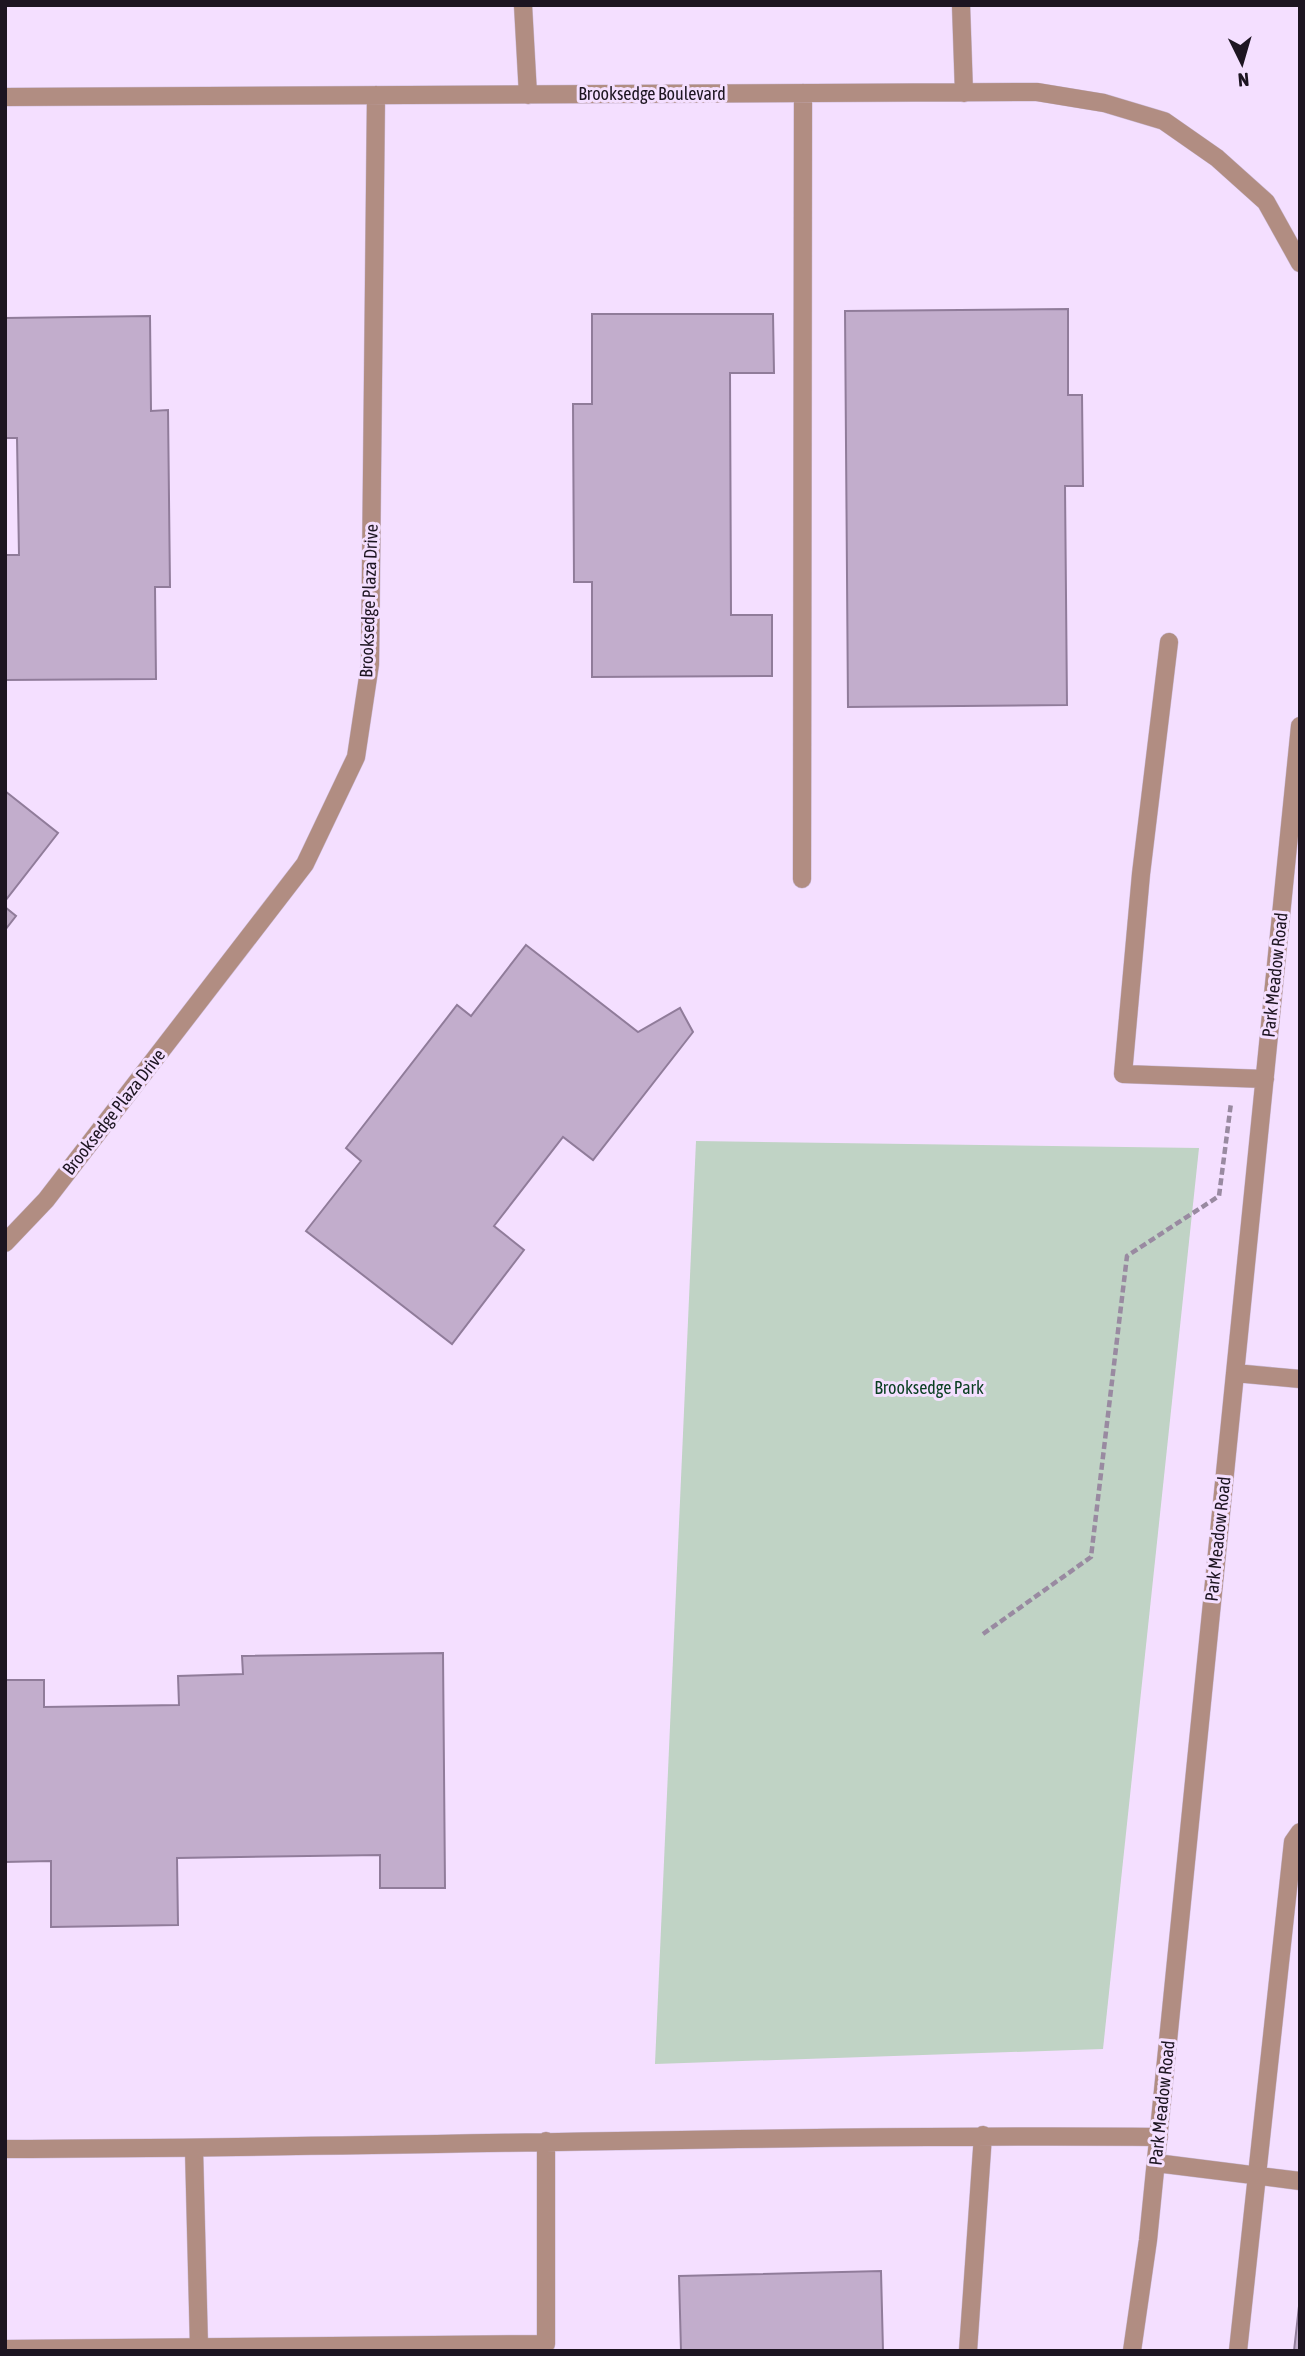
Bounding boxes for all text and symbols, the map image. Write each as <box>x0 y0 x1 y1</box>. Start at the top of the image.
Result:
north arrow <box>1207 28 1277 98</box>
text: N <box>1237 68 1250 91</box>
street label: Brooksedge Boulevard <box>578 83 726 104</box>
street label: Brooksedge Plaza Drive <box>355 524 382 678</box>
street label: Park Meadow Road <box>1258 911 1292 1038</box>
street label: Brooksedge Plaza Drive <box>58 1045 169 1179</box>
park label: Brooksedge Park <box>874 1377 984 1398</box>
street label: Park Meadow Road <box>1201 1475 1235 1602</box>
street label: Park Meadow Road <box>1145 2039 1179 2166</box>

